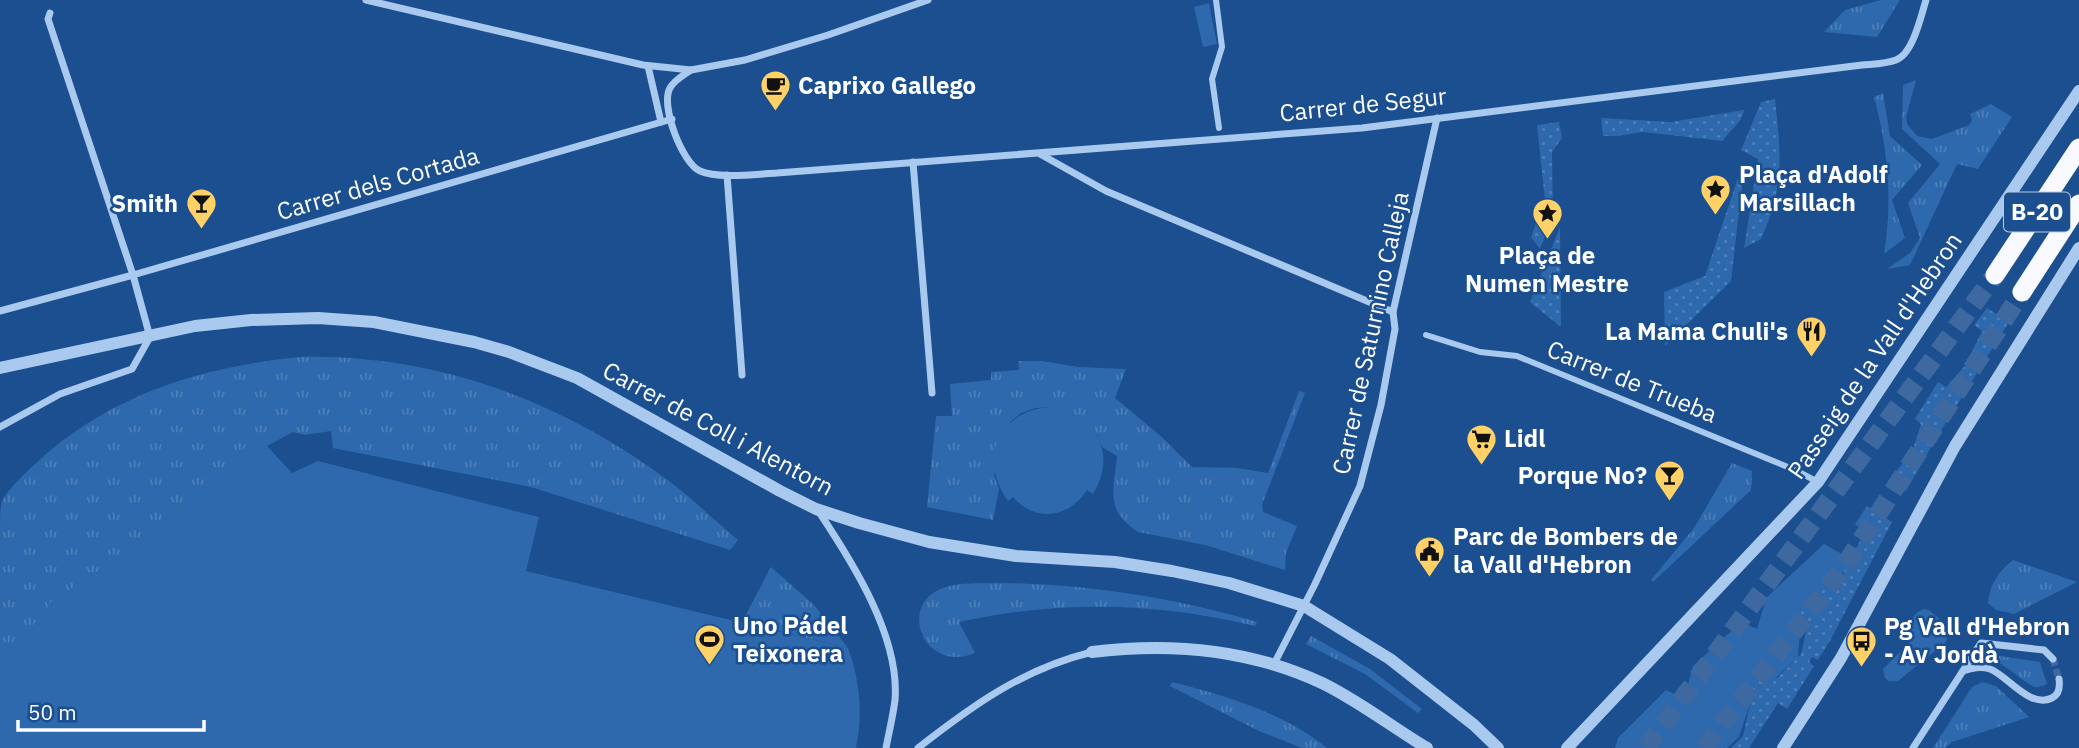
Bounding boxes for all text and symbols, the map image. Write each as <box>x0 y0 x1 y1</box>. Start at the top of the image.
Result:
cafe icon: Caprixo Gallego <box>758 69 792 113</box>
place label: Caprixo Gallego <box>798 69 976 101</box>
street label: Carrer de Segur <box>1278 79 1448 129</box>
street label: Carrer dels Cortada <box>273 139 483 227</box>
place label: Plaça d'Adolf Marsillach <box>1739 158 1888 218</box>
place icon: Plaça d'Adolf Marsillach <box>1699 172 1733 216</box>
place label: Smith <box>111 187 178 219</box>
bar icon: Smith <box>184 187 218 231</box>
street label: Carrer de Saturnino Calleja <box>1324 188 1416 477</box>
road number: B-20 <box>2004 192 2070 232</box>
place icon: Plaça de Numen Mestre <box>1530 197 1564 241</box>
street label: Passeig de la Vall d'Hebron <box>1780 226 1969 485</box>
place label: Plaça de Numen Mestre <box>1465 239 1629 299</box>
place label: La Mama Chuli's <box>1605 315 1788 347</box>
restaurant icon: La Mama Chuli's <box>1794 315 1828 359</box>
street label: Carrer de Trueba <box>1543 332 1722 430</box>
street label: Carrer de Coll i Alentorn <box>597 354 840 503</box>
supermarket icon: Lidl <box>1464 422 1498 466</box>
place label: Lidl <box>1504 422 1545 454</box>
place label: Porque No? <box>1518 459 1647 491</box>
bar icon: Porque No? <box>1653 459 1687 503</box>
place label: Parc de Bombers de la Vall d'Hebron <box>1453 520 1678 580</box>
public building icon: Parc de Bombers de la Vall d'Hebron <box>1413 534 1447 578</box>
place label: Uno Pádel Teixonera <box>733 609 848 669</box>
place label: Pg Vall d'Hebron - Av Jordà <box>1884 610 2070 670</box>
sports icon: Uno Pádel Teixonera <box>693 623 727 667</box>
bus stop icon: Pg Vall d'Hebron - Av Jordà <box>1844 624 1878 668</box>
scale bar <box>18 688 203 732</box>
text: 50 m <box>28 698 77 726</box>

